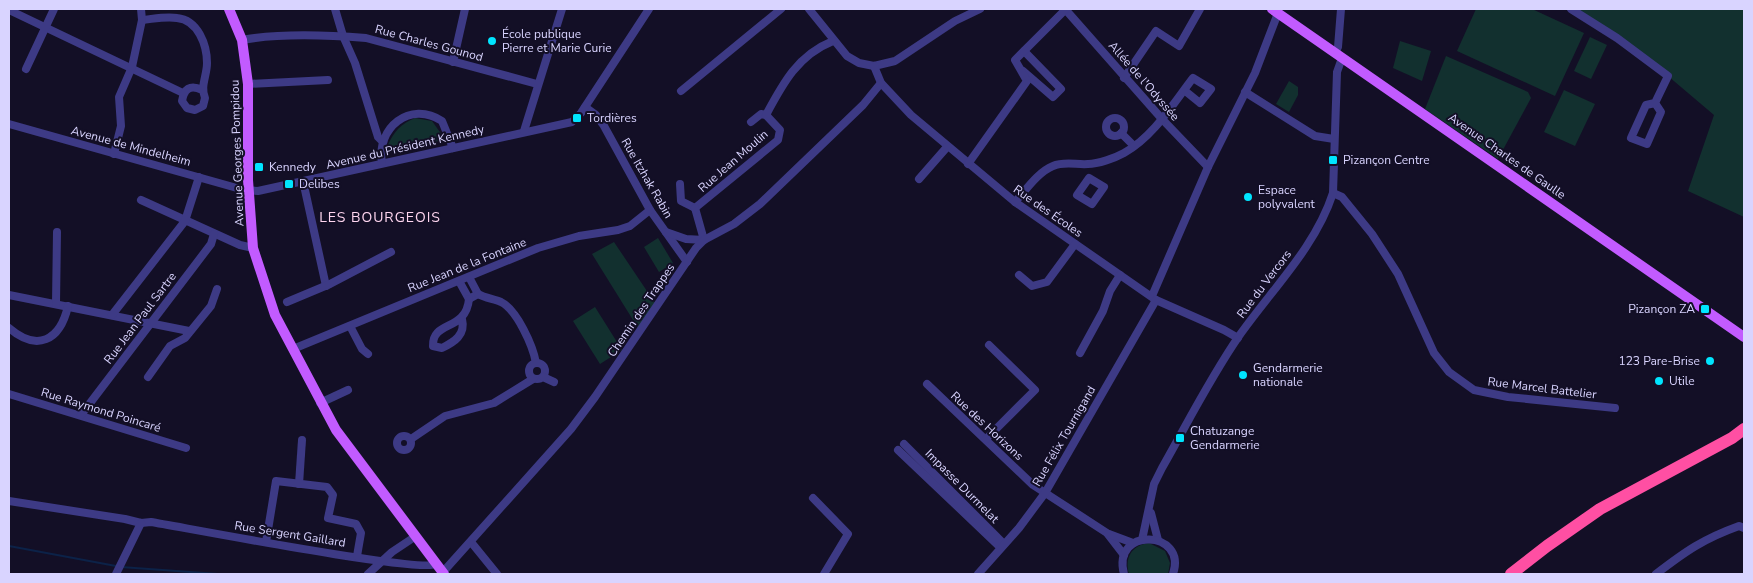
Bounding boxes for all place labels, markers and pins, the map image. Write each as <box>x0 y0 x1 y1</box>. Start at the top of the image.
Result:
place label: École publique Pierre et Marie Curie <box>502 26 612 56</box>
marker: École publique Pierre et Marie Curie <box>486 35 498 47</box>
place label: Tordières <box>587 110 637 126</box>
marker: Tordières <box>571 112 583 124</box>
place label: Pizançon Centre <box>1343 152 1430 168</box>
marker: Pizançon Centre <box>1327 154 1339 166</box>
place label: Kennedy <box>269 159 317 175</box>
marker: Kennedy <box>253 161 265 173</box>
place label: Delibes <box>299 176 340 192</box>
marker: Delibes <box>283 178 295 190</box>
place label: Espace polyvalent <box>1258 182 1316 212</box>
marker: Espace polyvalent <box>1242 191 1254 203</box>
place label: Pizançon ZA <box>1628 301 1695 317</box>
marker: Pizançon ZA <box>1699 303 1711 315</box>
place label: 123 Pare-Brise <box>1618 353 1700 369</box>
marker: 123 Pare-Brise <box>1704 355 1716 367</box>
place label: Gendarmerie nationale <box>1253 360 1323 390</box>
marker: Gendarmerie nationale <box>1237 369 1249 381</box>
place label: Utile <box>1669 373 1695 389</box>
marker: Utile <box>1653 375 1665 387</box>
place label: Chatuzange Gendarmerie <box>1190 423 1260 453</box>
marker: Chatuzange Gendarmerie <box>1174 432 1186 444</box>

